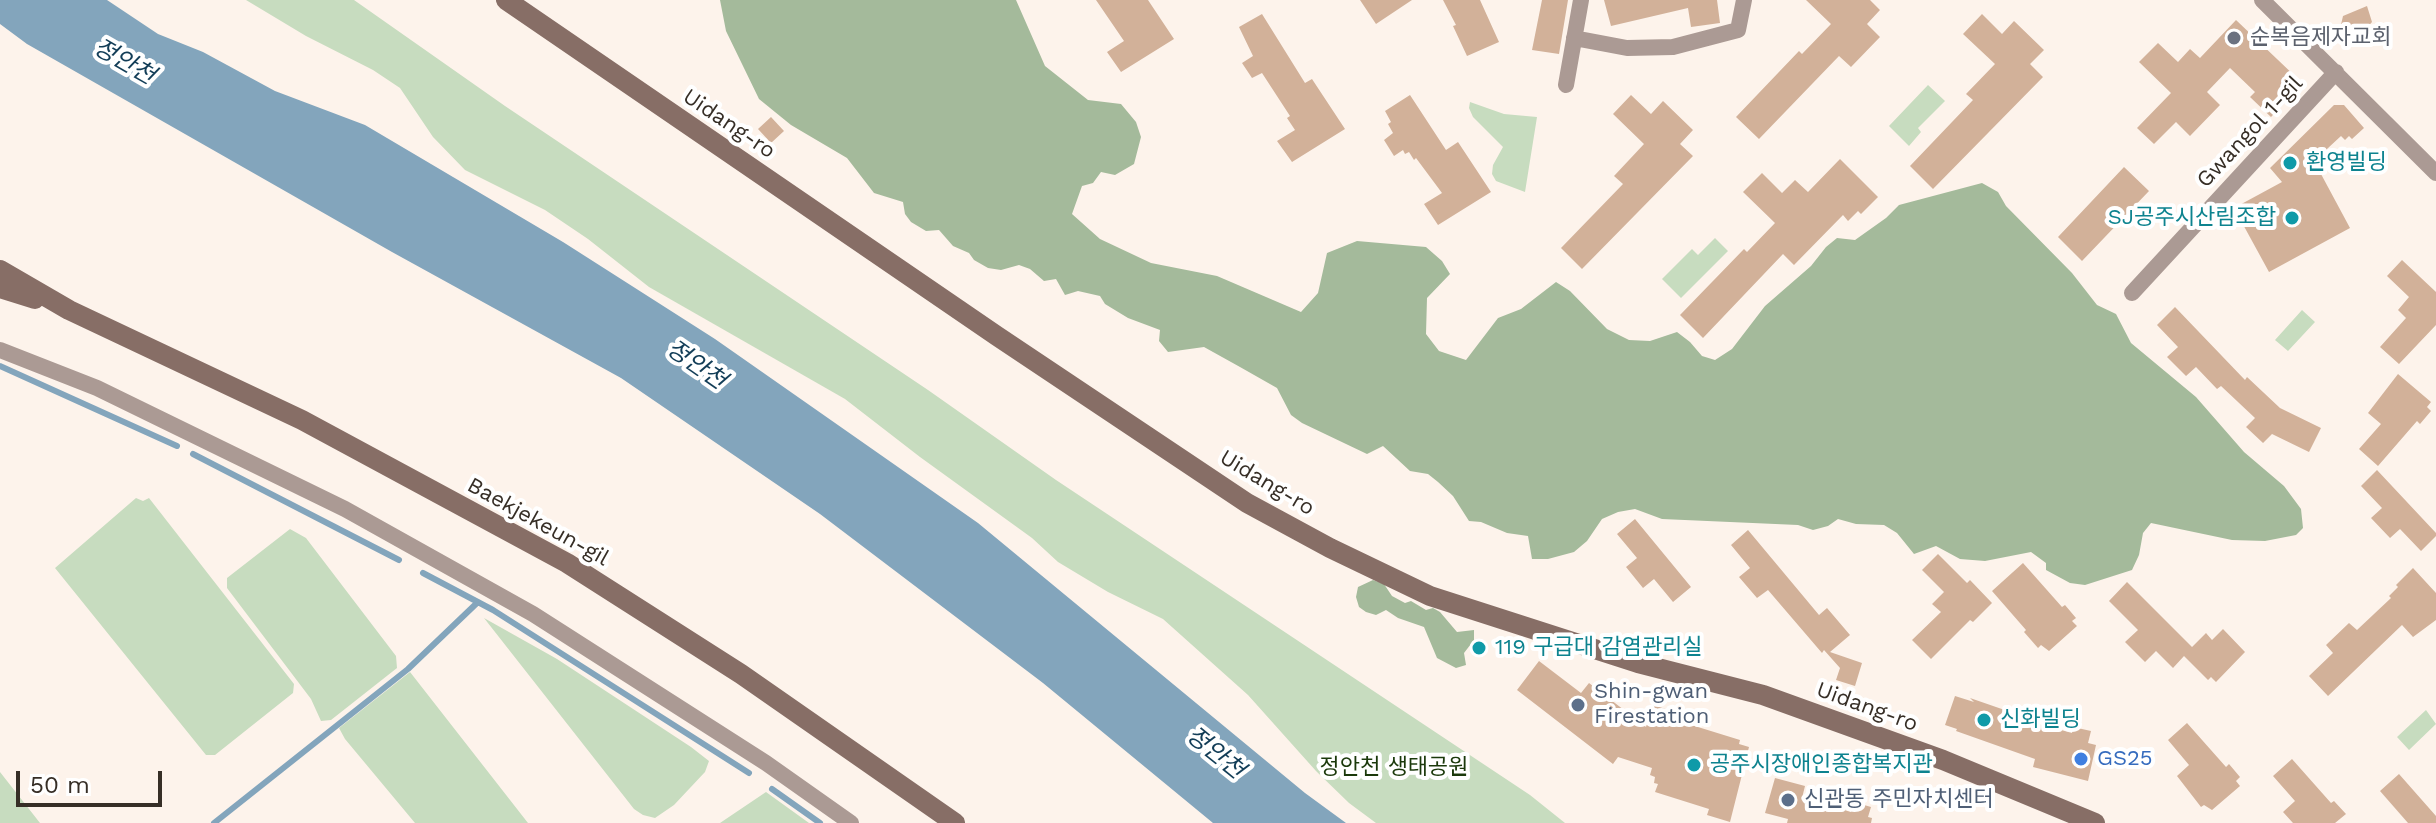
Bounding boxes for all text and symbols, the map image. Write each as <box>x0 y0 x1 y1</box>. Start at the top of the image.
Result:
place label: 순복음제자교회 <box>2250 25 2392 51</box>
marker: 순복음제자교회 <box>2225 29 2243 47</box>
water label: 정안천 <box>88 33 160 91</box>
street label: Gwangol 1-gil <box>2191 71 2309 193</box>
street label: Uidang-ro <box>678 83 780 165</box>
place label: 환영빌딩 <box>2306 150 2387 176</box>
marker: 환영빌딩 <box>2281 154 2299 172</box>
place label: SJ공주시산림조합 <box>2108 205 2276 231</box>
marker: SJ공주시산림조합 <box>2283 209 2301 227</box>
water label: 정안천 <box>661 334 731 396</box>
street label: Uidang-ro <box>1215 444 1319 522</box>
street label: Baekjekeun-gil <box>463 472 613 572</box>
place label: 119 구급대 감염관리실 <box>1495 635 1703 661</box>
marker: 119 구급대 감염관리실 <box>1470 639 1488 657</box>
street label: Uidang-ro <box>1813 676 1921 738</box>
place label: Shin-gwan Firestation <box>1594 679 1709 730</box>
marker: Shin-gwan Firestation <box>1569 696 1587 714</box>
place label: 신화빌딩 <box>2000 707 2081 733</box>
marker: 신화빌딩 <box>1975 711 1993 729</box>
water label: 정안천 <box>1180 721 1250 785</box>
place label: GS25 <box>2097 746 2153 772</box>
marker: GS25 <box>2072 750 2090 768</box>
place label: 공주시장애인종합복지관 <box>1710 752 1933 778</box>
scale bar <box>20 755 166 805</box>
park label: 정안천 생태공원 <box>1319 755 1469 781</box>
marker: 공주시장애인종합복지관 <box>1685 756 1703 774</box>
text: 50 m <box>30 771 90 799</box>
place label: 신관동 주민자치센터 <box>1804 787 1994 813</box>
marker: 신관동 주민자치센터 <box>1779 791 1797 809</box>

